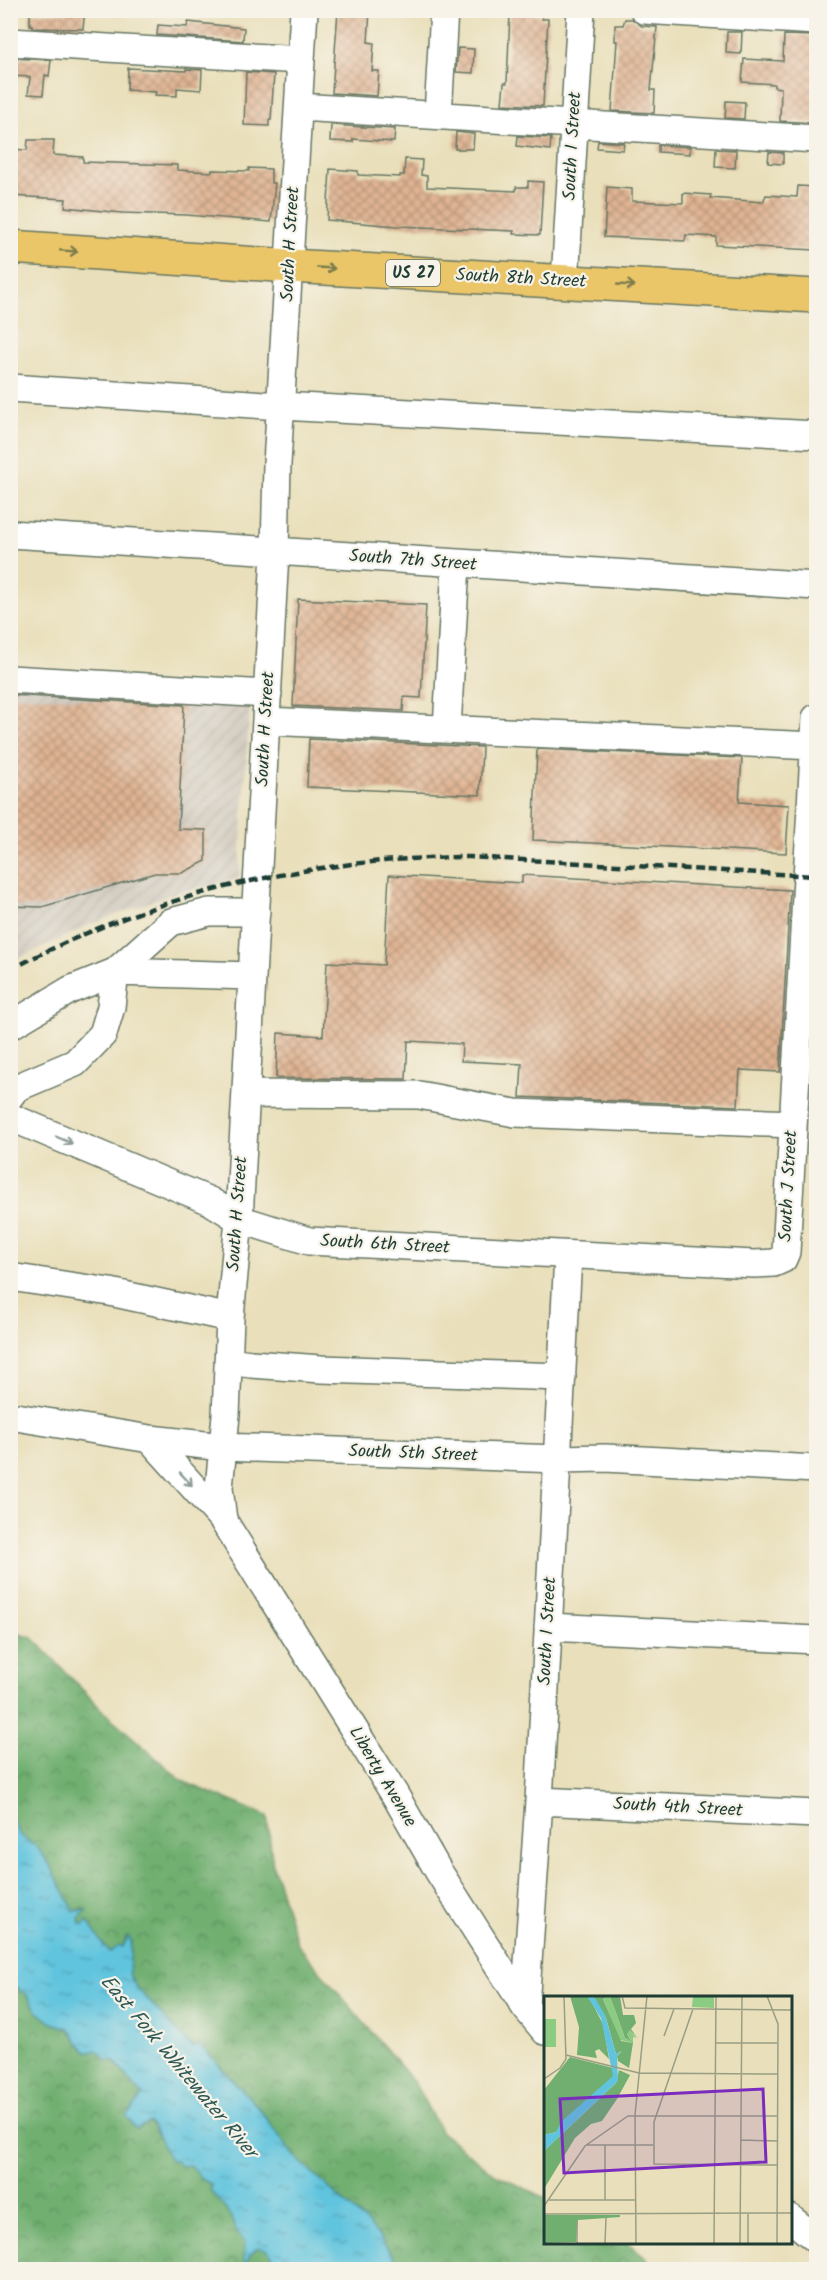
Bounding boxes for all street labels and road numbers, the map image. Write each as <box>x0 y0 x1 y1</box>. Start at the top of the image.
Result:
street label: South I Street <box>556 90 590 201</box>
street label: South H Street <box>274 185 309 302</box>
road number: US 27 <box>386 260 440 286</box>
street label: South 8th Street <box>455 261 588 297</box>
street label: South 7th Street <box>348 542 479 580</box>
street label: South H Street <box>249 670 284 787</box>
street label: South J Street <box>772 1129 806 1242</box>
street label: South H Street <box>220 1155 257 1272</box>
street label: South 6th Street <box>319 1227 452 1263</box>
street label: South 5th Street <box>348 1437 479 1471</box>
street label: South I Street <box>531 1575 565 1686</box>
street label: Liberty Avenue <box>340 1721 424 1833</box>
street label: South 4th Street <box>613 1790 744 1826</box>

